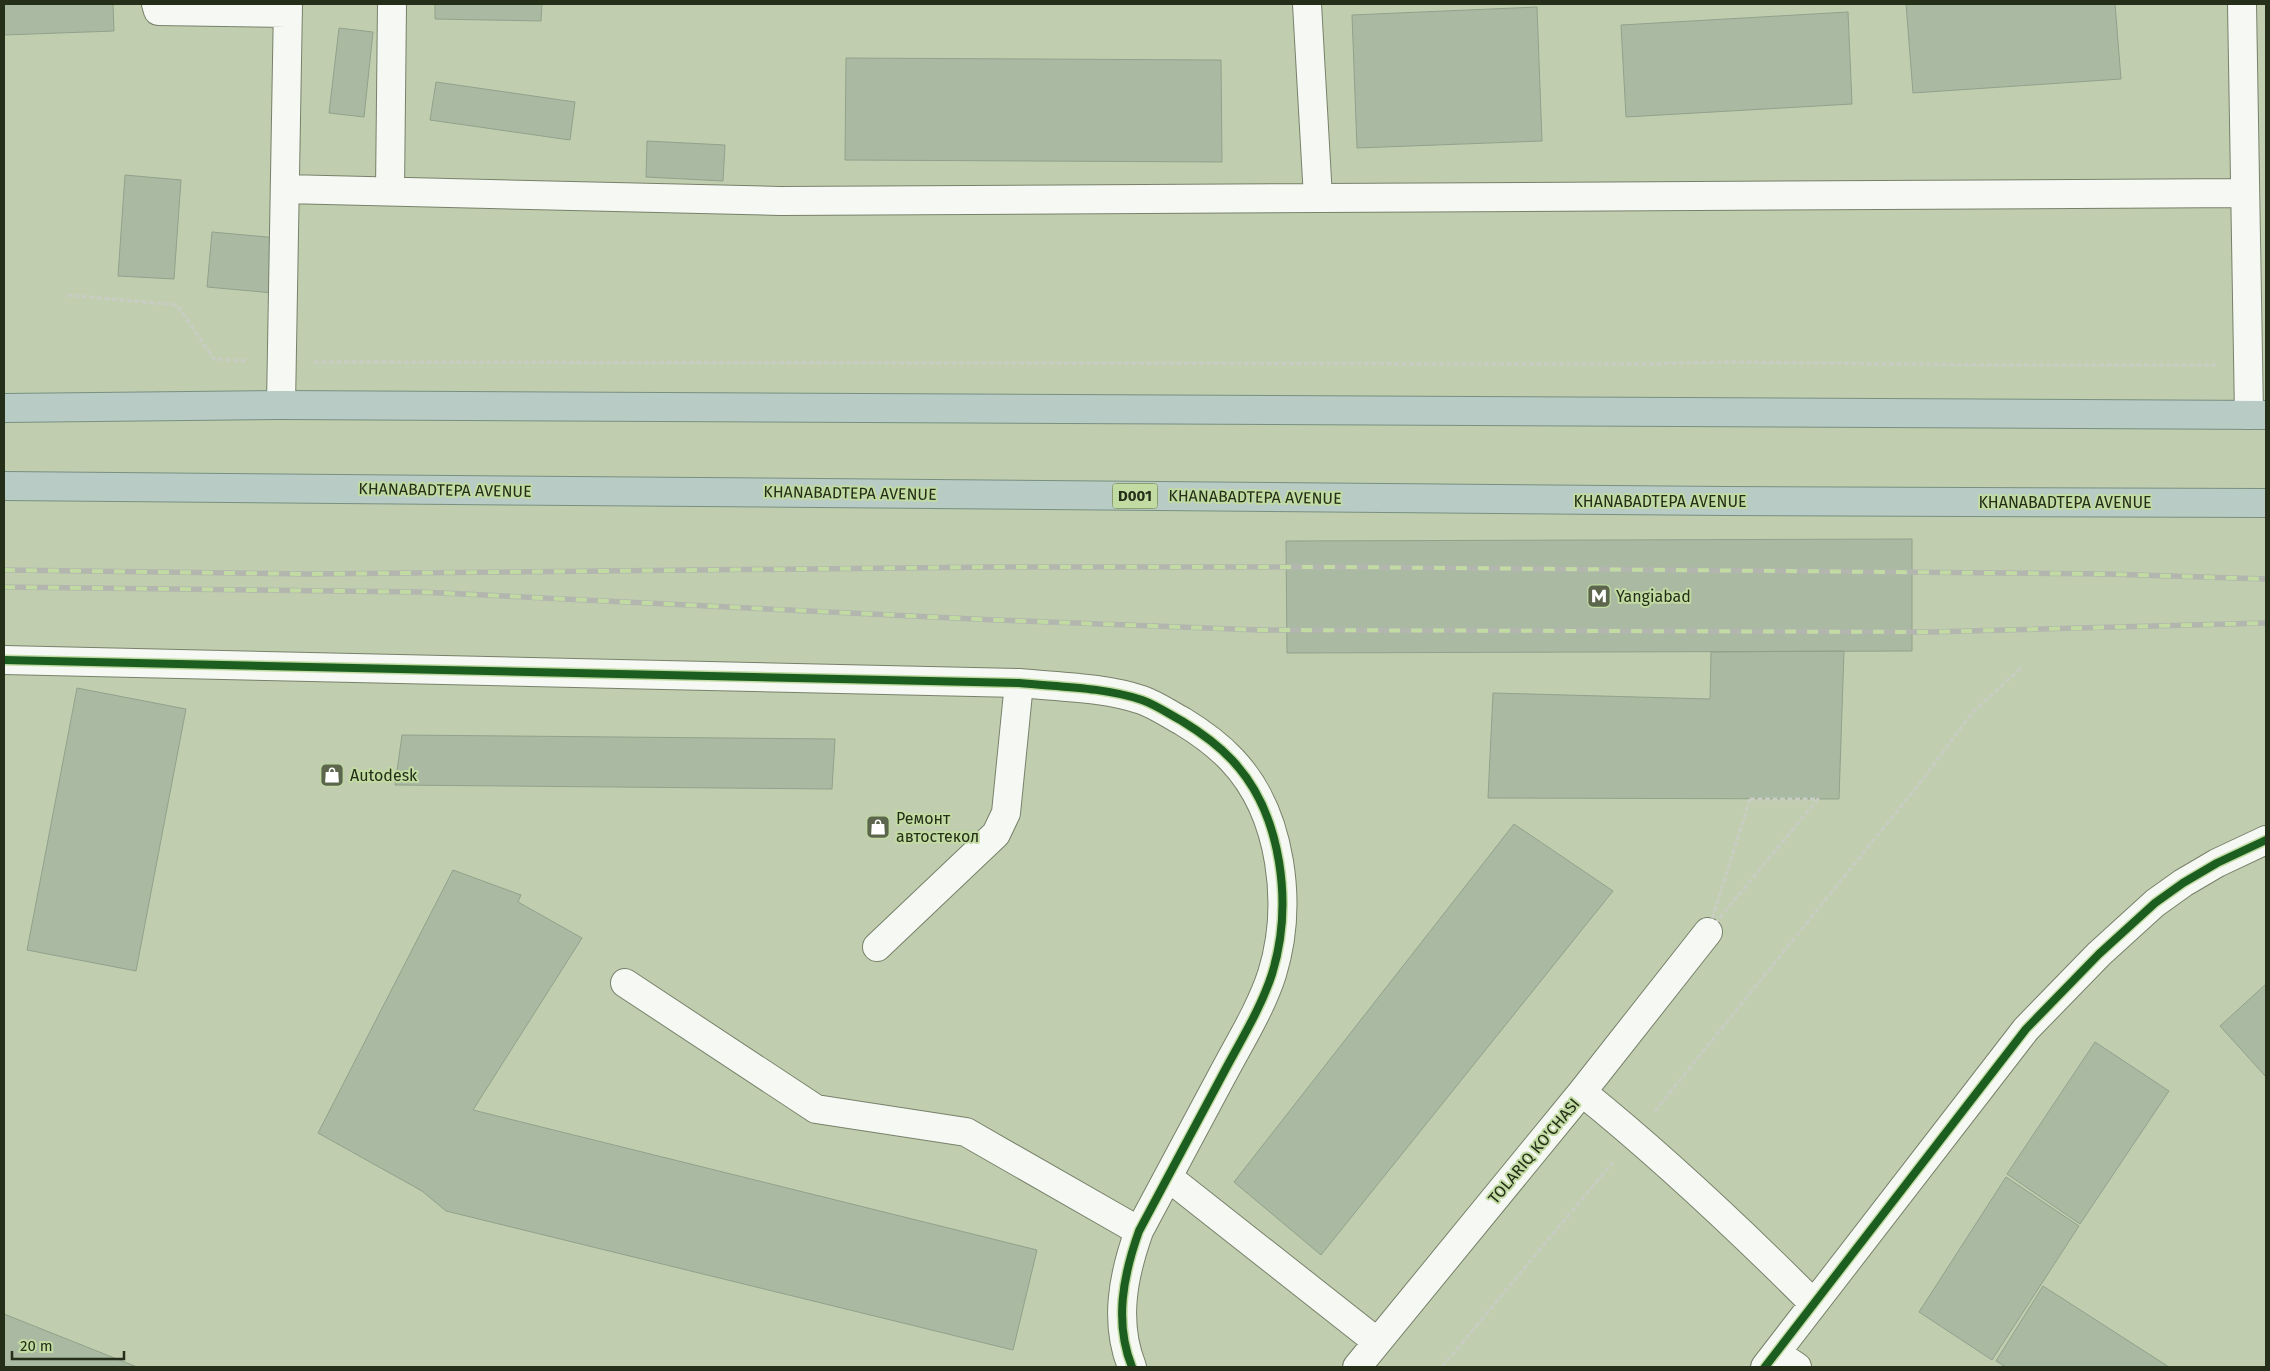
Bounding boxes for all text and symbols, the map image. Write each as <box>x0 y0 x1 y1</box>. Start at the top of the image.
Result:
street label: KHANABADTEPA AVENUE <box>358 479 532 501</box>
street label: KHANABADTEPA AVENUE <box>763 482 937 504</box>
road number: D001 <box>1112 484 1158 508</box>
street label: KHANABADTEPA AVENUE <box>1168 486 1342 508</box>
street label: KHANABADTEPA AVENUE <box>1573 492 1747 511</box>
street label: KHANABADTEPA AVENUE <box>1978 493 2152 512</box>
metro station icon: Yangiabad <box>1586 583 1612 609</box>
place label: Yangiabad <box>1616 587 1691 606</box>
shop icon: Autodesk <box>319 762 345 788</box>
place label: Autodesk <box>350 766 418 785</box>
place label: Ремонт автостекол <box>896 809 979 846</box>
shop icon: Ремонт автостекол <box>865 814 891 840</box>
street label: TOLARIQ KO'CHASI <box>1484 1094 1584 1208</box>
scale bar <box>12 1328 125 1360</box>
text: 20 m <box>20 1337 53 1355</box>

